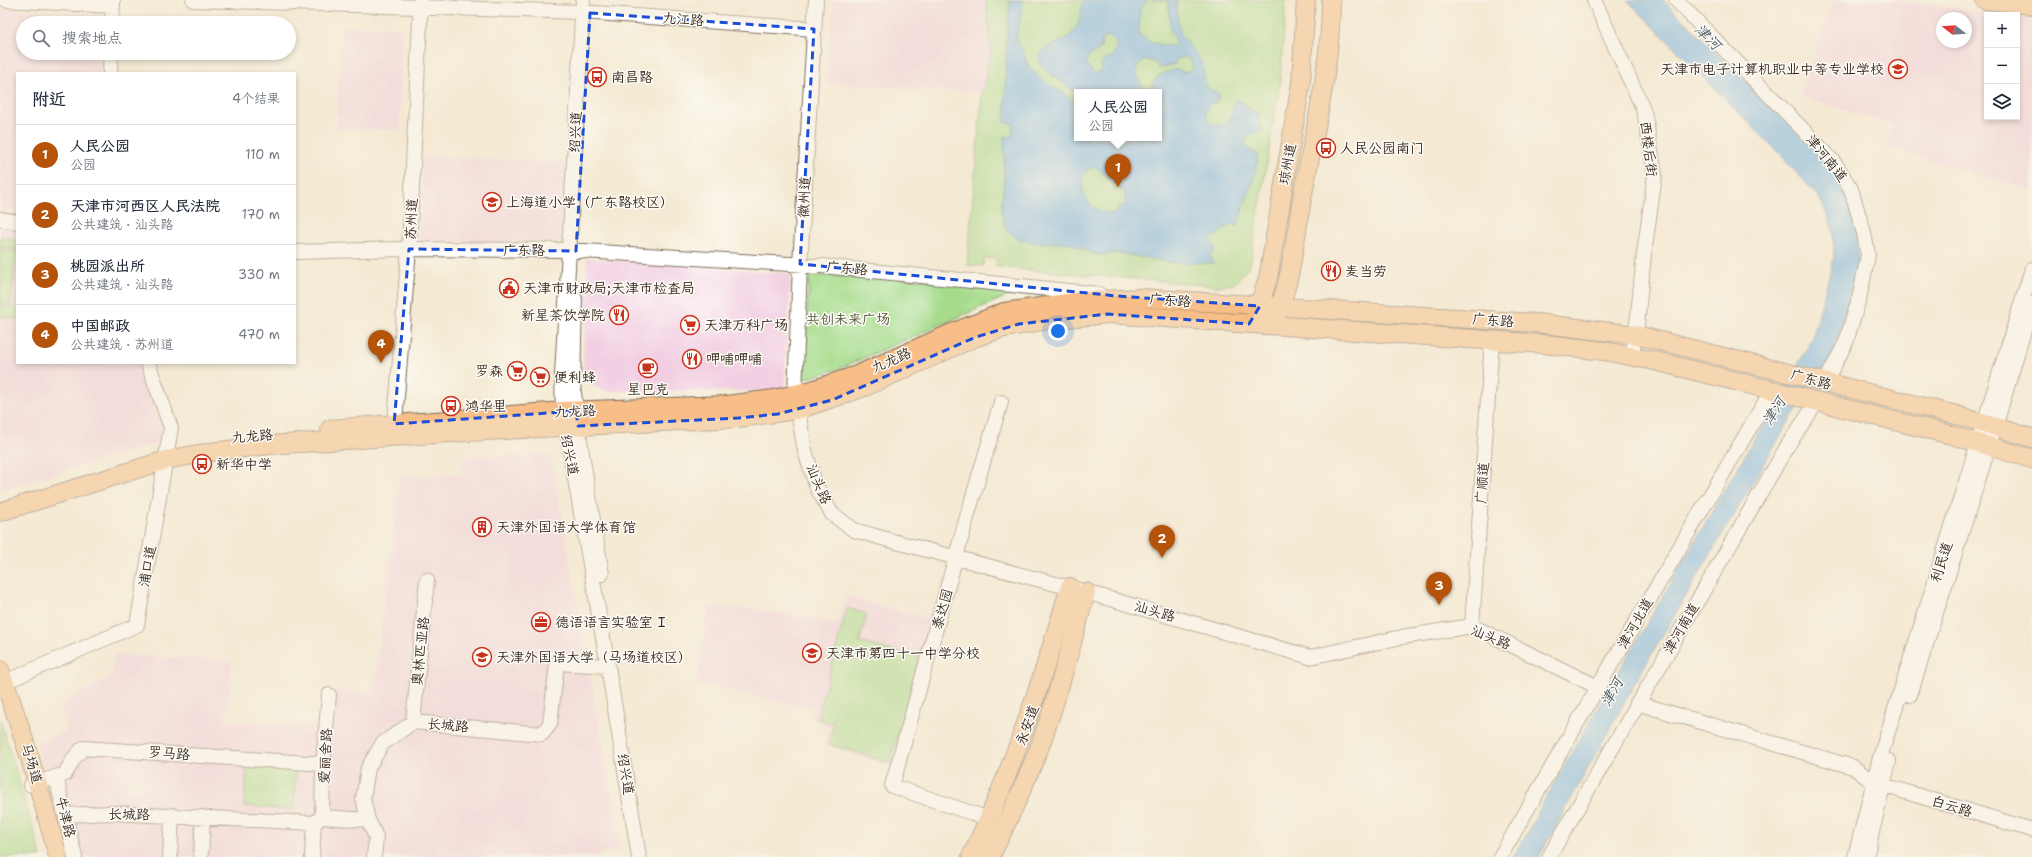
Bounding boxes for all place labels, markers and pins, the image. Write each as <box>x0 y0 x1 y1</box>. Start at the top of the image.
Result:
school or university icon: 天津市电子计算机职业中等专业学校 <box>1887 58 1909 80</box>
place label: 天津市电子计算机职业中等专业学校 <box>1660 60 1884 78</box>
bus stop icon: 南昌路 <box>586 66 608 88</box>
place label: 南昌路 <box>611 68 653 86</box>
bus stop icon: 人民公园南门 <box>1315 137 1337 159</box>
place label: 人民公园南门 <box>1340 139 1424 157</box>
pin: 1 <box>1105 154 1131 187</box>
school or university icon: 上海道小学（广东路校区） <box>481 191 503 213</box>
place label: 上海道小学（广东路校区） <box>506 193 674 211</box>
restaurant icon: 麦当劳 <box>1320 260 1342 282</box>
place label: 麦当劳 <box>1345 262 1387 280</box>
public building icon: 天津市财政局;天津市检查局 <box>498 277 520 299</box>
place label: 天津市财政局;天津市检查局 <box>523 279 695 297</box>
restaurant icon: 新星茶饮学院 <box>608 304 630 326</box>
place label: 新星茶饮学院 <box>521 306 605 324</box>
supermarket icon: 天津万科广场 <box>679 314 701 336</box>
place label: 天津万科广场 <box>704 316 788 334</box>
pin: 4 <box>368 330 394 363</box>
restaurant icon: 呷哺呷哺 <box>681 348 703 370</box>
place label: 呷哺呷哺 <box>706 350 762 368</box>
cafe icon: 星巴克 <box>637 357 659 379</box>
supermarket icon: 罗森 <box>506 360 528 382</box>
place label: 罗森 <box>475 362 503 380</box>
supermarket icon: 便利蜂 <box>529 366 551 388</box>
place label: 便利蜂 <box>554 368 596 386</box>
place label: 星巴克 <box>627 380 669 398</box>
bus stop icon: 鸿华里 <box>440 395 462 417</box>
place label: 鸿华里 <box>465 397 507 415</box>
bus stop icon: 新华中学 <box>191 453 213 475</box>
place label: 新华中学 <box>216 455 272 473</box>
building icon: 天津外国语大学体育馆 <box>471 516 493 538</box>
place label: 天津外国语大学体育馆 <box>496 518 636 536</box>
pin: 2 <box>1149 525 1175 558</box>
pin: 3 <box>1426 572 1452 605</box>
office icon: 德语语言实验室 I <box>530 611 552 633</box>
place label: 德语语言实验室 I <box>555 613 666 631</box>
school or university icon: 天津市第四十一中学分校 <box>801 642 823 664</box>
place label: 天津市第四十一中学分校 <box>826 644 980 662</box>
school or university icon: 天津外国语大学（马场道校区） <box>471 646 493 668</box>
place label: 天津外国语大学（马场道校区） <box>496 648 692 666</box>

